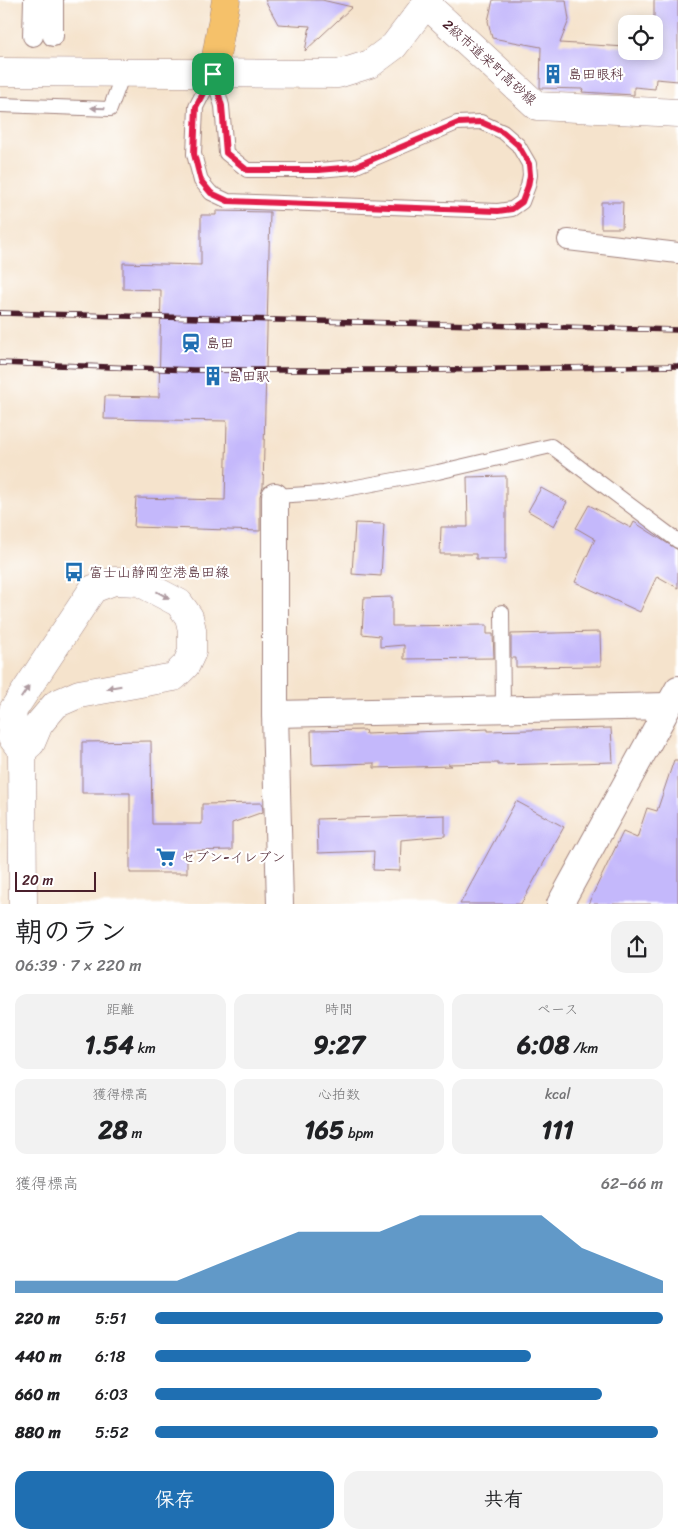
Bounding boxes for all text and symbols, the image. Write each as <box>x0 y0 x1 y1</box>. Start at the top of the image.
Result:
street label: 2級市道栄町高砂線 <box>437 13 543 112</box>
map controls <box>618 15 663 60</box>
button: locate <box>618 15 663 60</box>
pin <box>192 53 234 95</box>
icon: arrive <box>199 60 227 88</box>
place label: 島田眼科 <box>568 62 624 87</box>
building icon: 島田眼科 <box>542 63 564 85</box>
one-way arrow <box>90 104 106 112</box>
place label: 島田 <box>206 331 234 356</box>
station icon: 島田 <box>180 332 202 354</box>
place label: 島田駅 <box>228 364 270 389</box>
building icon: 島田駅 <box>202 365 224 387</box>
place label: 富士山静岡空港島田線 <box>89 560 229 585</box>
bus stop icon: 富士山静岡空港島田線 <box>63 561 85 583</box>
one-way arrow <box>155 591 170 599</box>
one-way arrow <box>106 684 122 692</box>
one-way arrow <box>20 685 30 698</box>
place label: セブン-イレブン <box>181 845 286 870</box>
supermarket icon: セブン-イレブン <box>155 846 177 868</box>
text: 20 m <box>22 868 53 893</box>
scale bar <box>15 869 96 892</box>
text: 朝のラン <box>15 907 127 956</box>
button: share <box>611 921 663 973</box>
text: 06:39 · 7 × 220 m <box>15 951 142 980</box>
text: 距離 <box>106 997 134 1022</box>
text: 時間 <box>325 997 353 1022</box>
text: ペース <box>537 997 578 1022</box>
text: 1.54 <box>85 1022 134 1067</box>
text: 9:27 <box>313 1022 365 1067</box>
text: 6:08 <box>517 1022 570 1067</box>
text: km <box>134 1036 156 1061</box>
text: /km <box>570 1036 598 1061</box>
text: 獲得標高 <box>92 1082 148 1107</box>
text: 心拍数 <box>318 1082 360 1107</box>
text: kcal <box>545 1082 570 1107</box>
text: 28 <box>98 1107 128 1152</box>
text: 165 <box>304 1107 344 1152</box>
text: 111 <box>542 1107 574 1152</box>
text: m <box>128 1121 142 1146</box>
text: bpm <box>344 1121 374 1146</box>
text: 獲得標高 <box>15 1169 79 1198</box>
text: 62–66 m <box>601 1169 663 1198</box>
text: 220 m <box>15 1304 60 1333</box>
text: 5:51 <box>95 1304 126 1333</box>
text: 440 m <box>15 1342 62 1371</box>
text: 6:18 <box>95 1342 125 1371</box>
text: 660 m <box>15 1380 60 1409</box>
text: 6:03 <box>95 1380 128 1409</box>
text: 880 m <box>15 1418 61 1447</box>
text: 5:52 <box>95 1418 129 1447</box>
button: 保存 <box>15 1471 334 1529</box>
button: 共有 <box>344 1471 663 1529</box>

